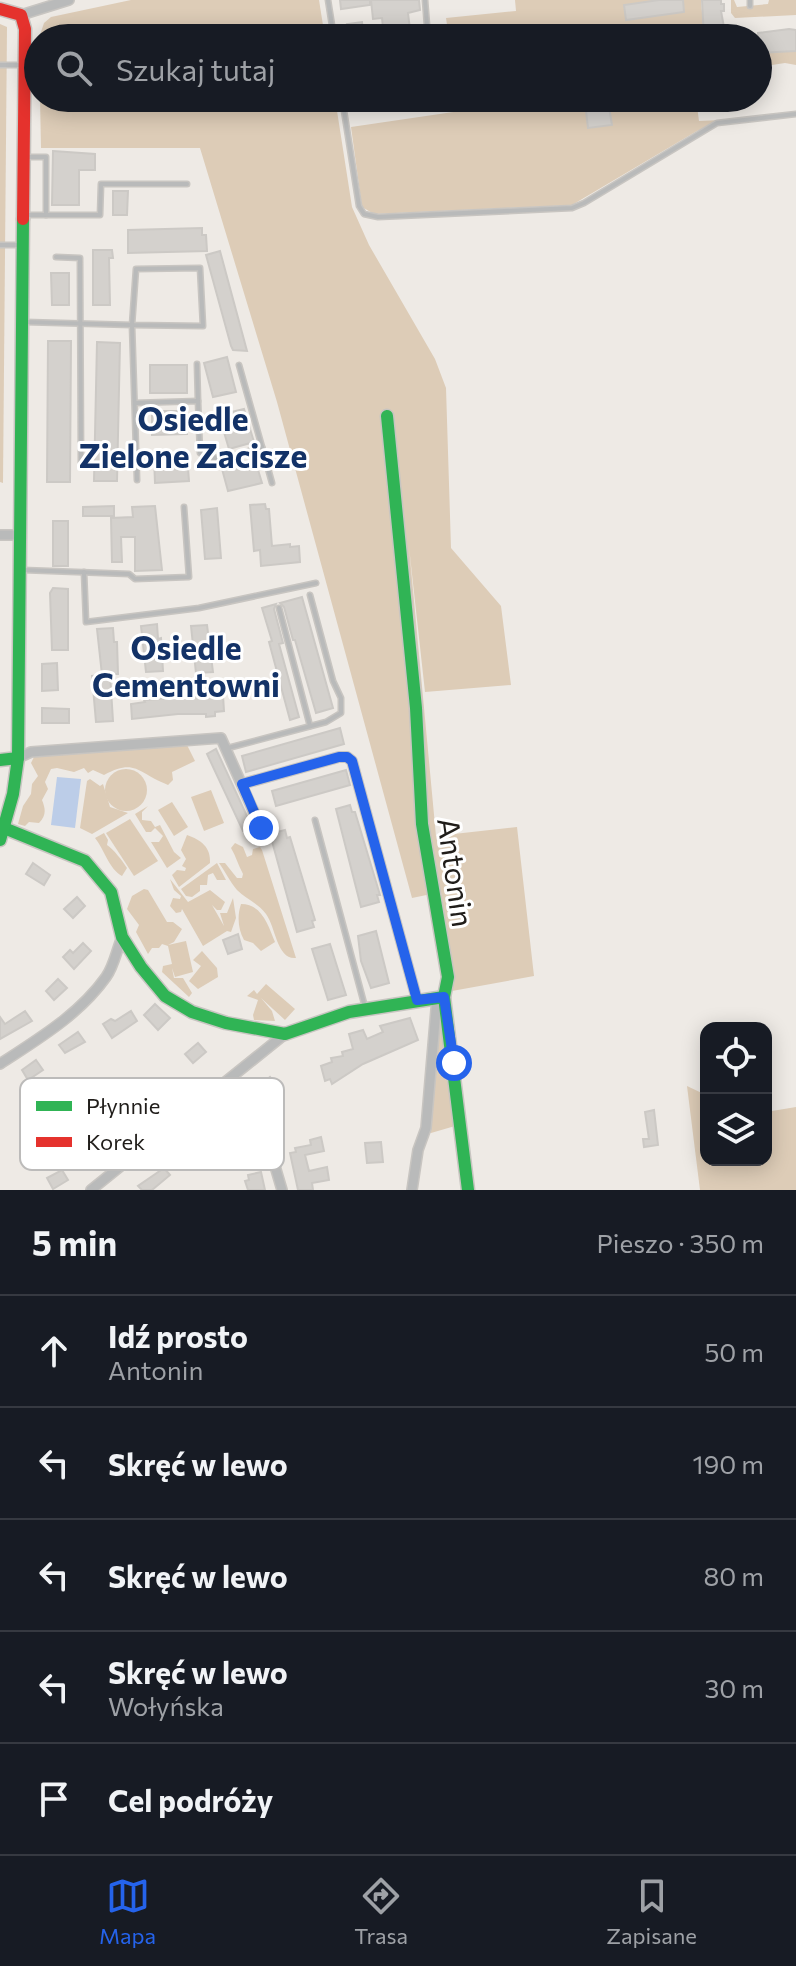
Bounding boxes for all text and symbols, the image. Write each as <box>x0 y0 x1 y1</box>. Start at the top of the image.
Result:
search box <box>24 24 772 112</box>
icon: search <box>52 46 96 90</box>
text: Szukaj tutaj <box>116 50 275 87</box>
district label: Osiedle Zielone Zacisze <box>79 398 307 475</box>
district label: Osiedle Cementowni <box>92 627 280 704</box>
route end <box>243 810 279 846</box>
street label: Antonin <box>431 815 483 929</box>
map controls <box>700 1022 772 1166</box>
button: locate <box>700 1022 772 1094</box>
route start <box>436 1045 472 1081</box>
legend <box>20 1078 284 1170</box>
text: Płynnie <box>86 1092 160 1119</box>
button: layers <box>700 1094 772 1166</box>
text: Korek <box>86 1128 145 1155</box>
text: 5 min <box>32 1221 117 1263</box>
text: Pieszo · 350 m <box>597 1227 764 1258</box>
text: Idź prosto <box>108 1317 248 1354</box>
icon: ahead <box>32 1329 76 1373</box>
text: 50 m <box>704 1336 764 1367</box>
text: Antonin <box>108 1354 203 1385</box>
icon: left <box>32 1441 76 1485</box>
text: Skręć w lewo <box>108 1445 288 1482</box>
text: 190 m <box>692 1448 764 1479</box>
icon: left <box>32 1553 76 1597</box>
text: Skręć w lewo <box>108 1557 288 1594</box>
text: 80 m <box>704 1560 764 1591</box>
text: Skręć w lewo <box>108 1653 288 1690</box>
icon: left <box>32 1665 76 1709</box>
text: 30 m <box>705 1672 764 1703</box>
text: Wołyńska <box>108 1690 224 1721</box>
icon: arrive <box>32 1777 76 1821</box>
text: Cel podróży <box>108 1781 273 1818</box>
tab: Mapa <box>99 1874 156 1949</box>
tab: Trasa <box>354 1874 408 1949</box>
tab: Zapisane <box>606 1874 697 1949</box>

